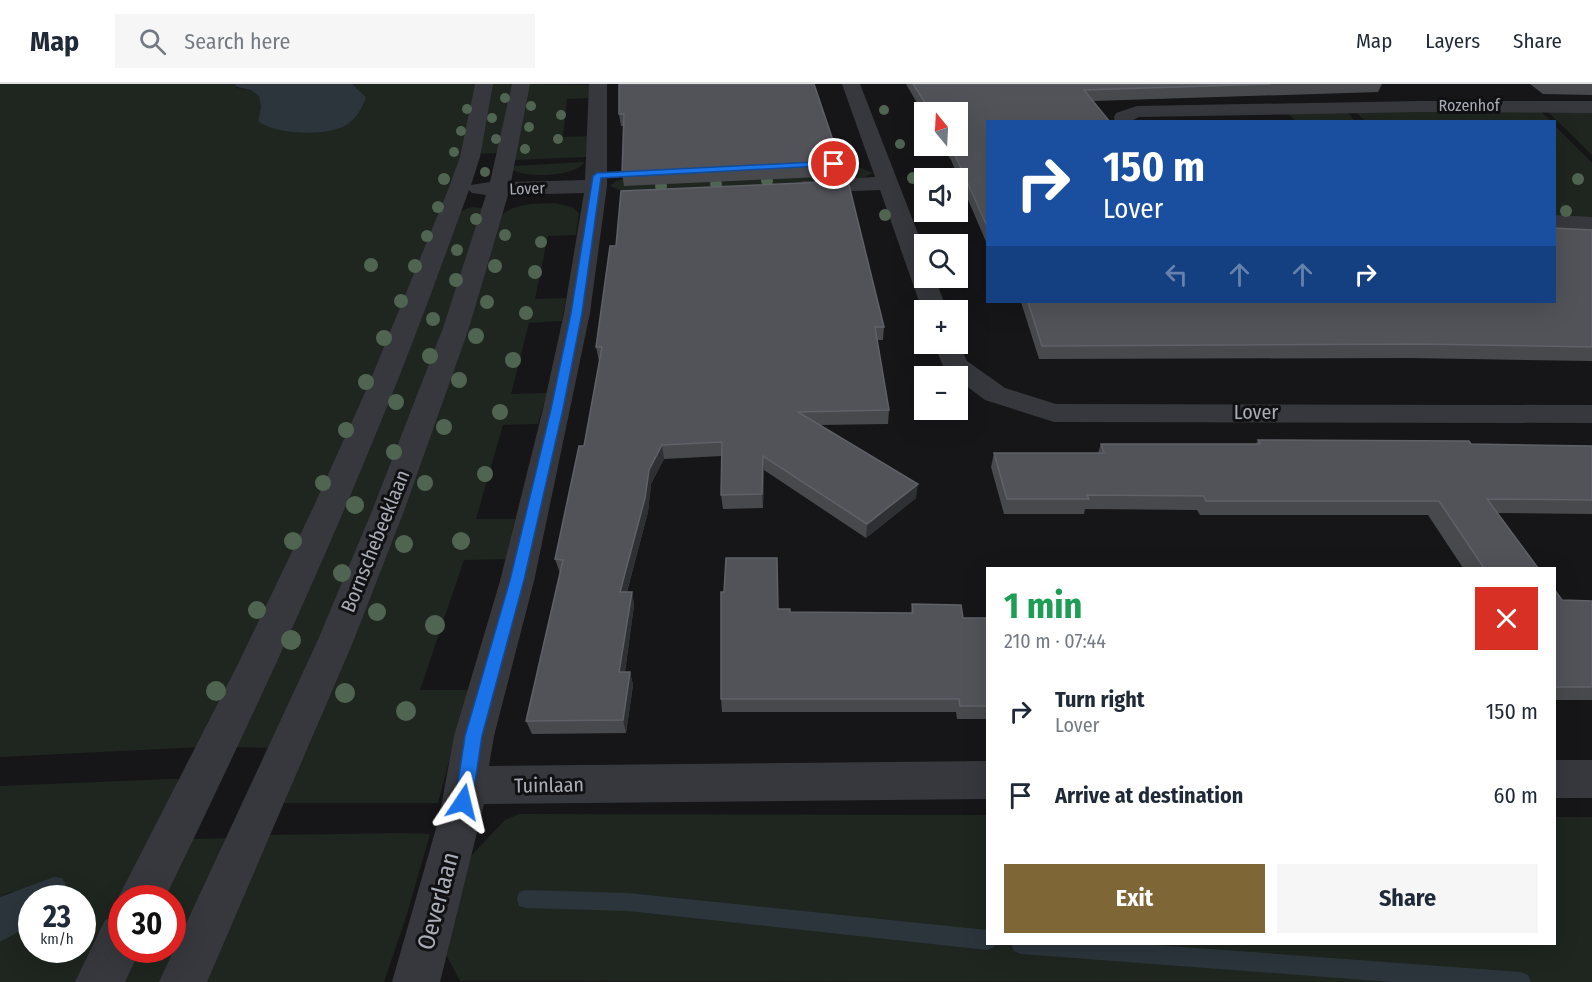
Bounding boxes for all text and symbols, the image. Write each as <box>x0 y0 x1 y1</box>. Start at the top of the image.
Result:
search box <box>115 14 535 68</box>
text: Map <box>30 25 79 58</box>
icon: search <box>136 25 169 58</box>
text: Search here <box>184 28 290 55</box>
text: Map <box>1356 28 1392 54</box>
text: Layers <box>1425 28 1480 54</box>
text: Share <box>1513 28 1562 54</box>
street label: Rozenhof <box>1438 96 1501 115</box>
north arrow <box>914 102 968 156</box>
map controls <box>914 102 968 420</box>
pin <box>808 138 859 189</box>
text: 150 m <box>1103 142 1205 192</box>
icon: right <box>1004 144 1082 222</box>
icon: arrive <box>817 147 850 180</box>
button: sound <box>914 168 968 222</box>
street label: Lover <box>509 178 546 199</box>
text: Lover <box>1103 193 1163 225</box>
button: search <box>914 234 968 288</box>
icon: left <box>1160 258 1193 291</box>
icon: ahead <box>1223 258 1256 291</box>
icon: ahead <box>1286 258 1319 291</box>
icon: right <box>1349 258 1382 291</box>
button: + <box>914 300 968 354</box>
button: − <box>914 366 968 420</box>
street label: Lover <box>1234 400 1278 424</box>
street label: Bornschebeeklaan <box>336 466 414 616</box>
text: 1 min <box>1004 584 1082 628</box>
button: close <box>1475 587 1538 650</box>
text: 210 m · 07:44 <box>1004 629 1106 653</box>
text: Turn right <box>1055 686 1144 713</box>
icon: right <box>1004 695 1037 728</box>
text: 150 m <box>1486 698 1538 725</box>
text: Lover <box>1055 713 1100 737</box>
position arrow <box>431 770 495 834</box>
street label: Tuinlaan <box>514 772 584 798</box>
icon: arrive <box>1004 779 1037 812</box>
text: Arrive at destination <box>1055 782 1243 809</box>
text: 60 m <box>1494 782 1538 809</box>
street label: Oeverlaan <box>412 849 464 953</box>
button: Exit <box>1004 864 1265 933</box>
button: Share <box>1277 864 1538 933</box>
speed limit sign: 30 <box>108 885 186 963</box>
text: 23 <box>43 899 71 935</box>
text: km/h <box>40 930 74 948</box>

